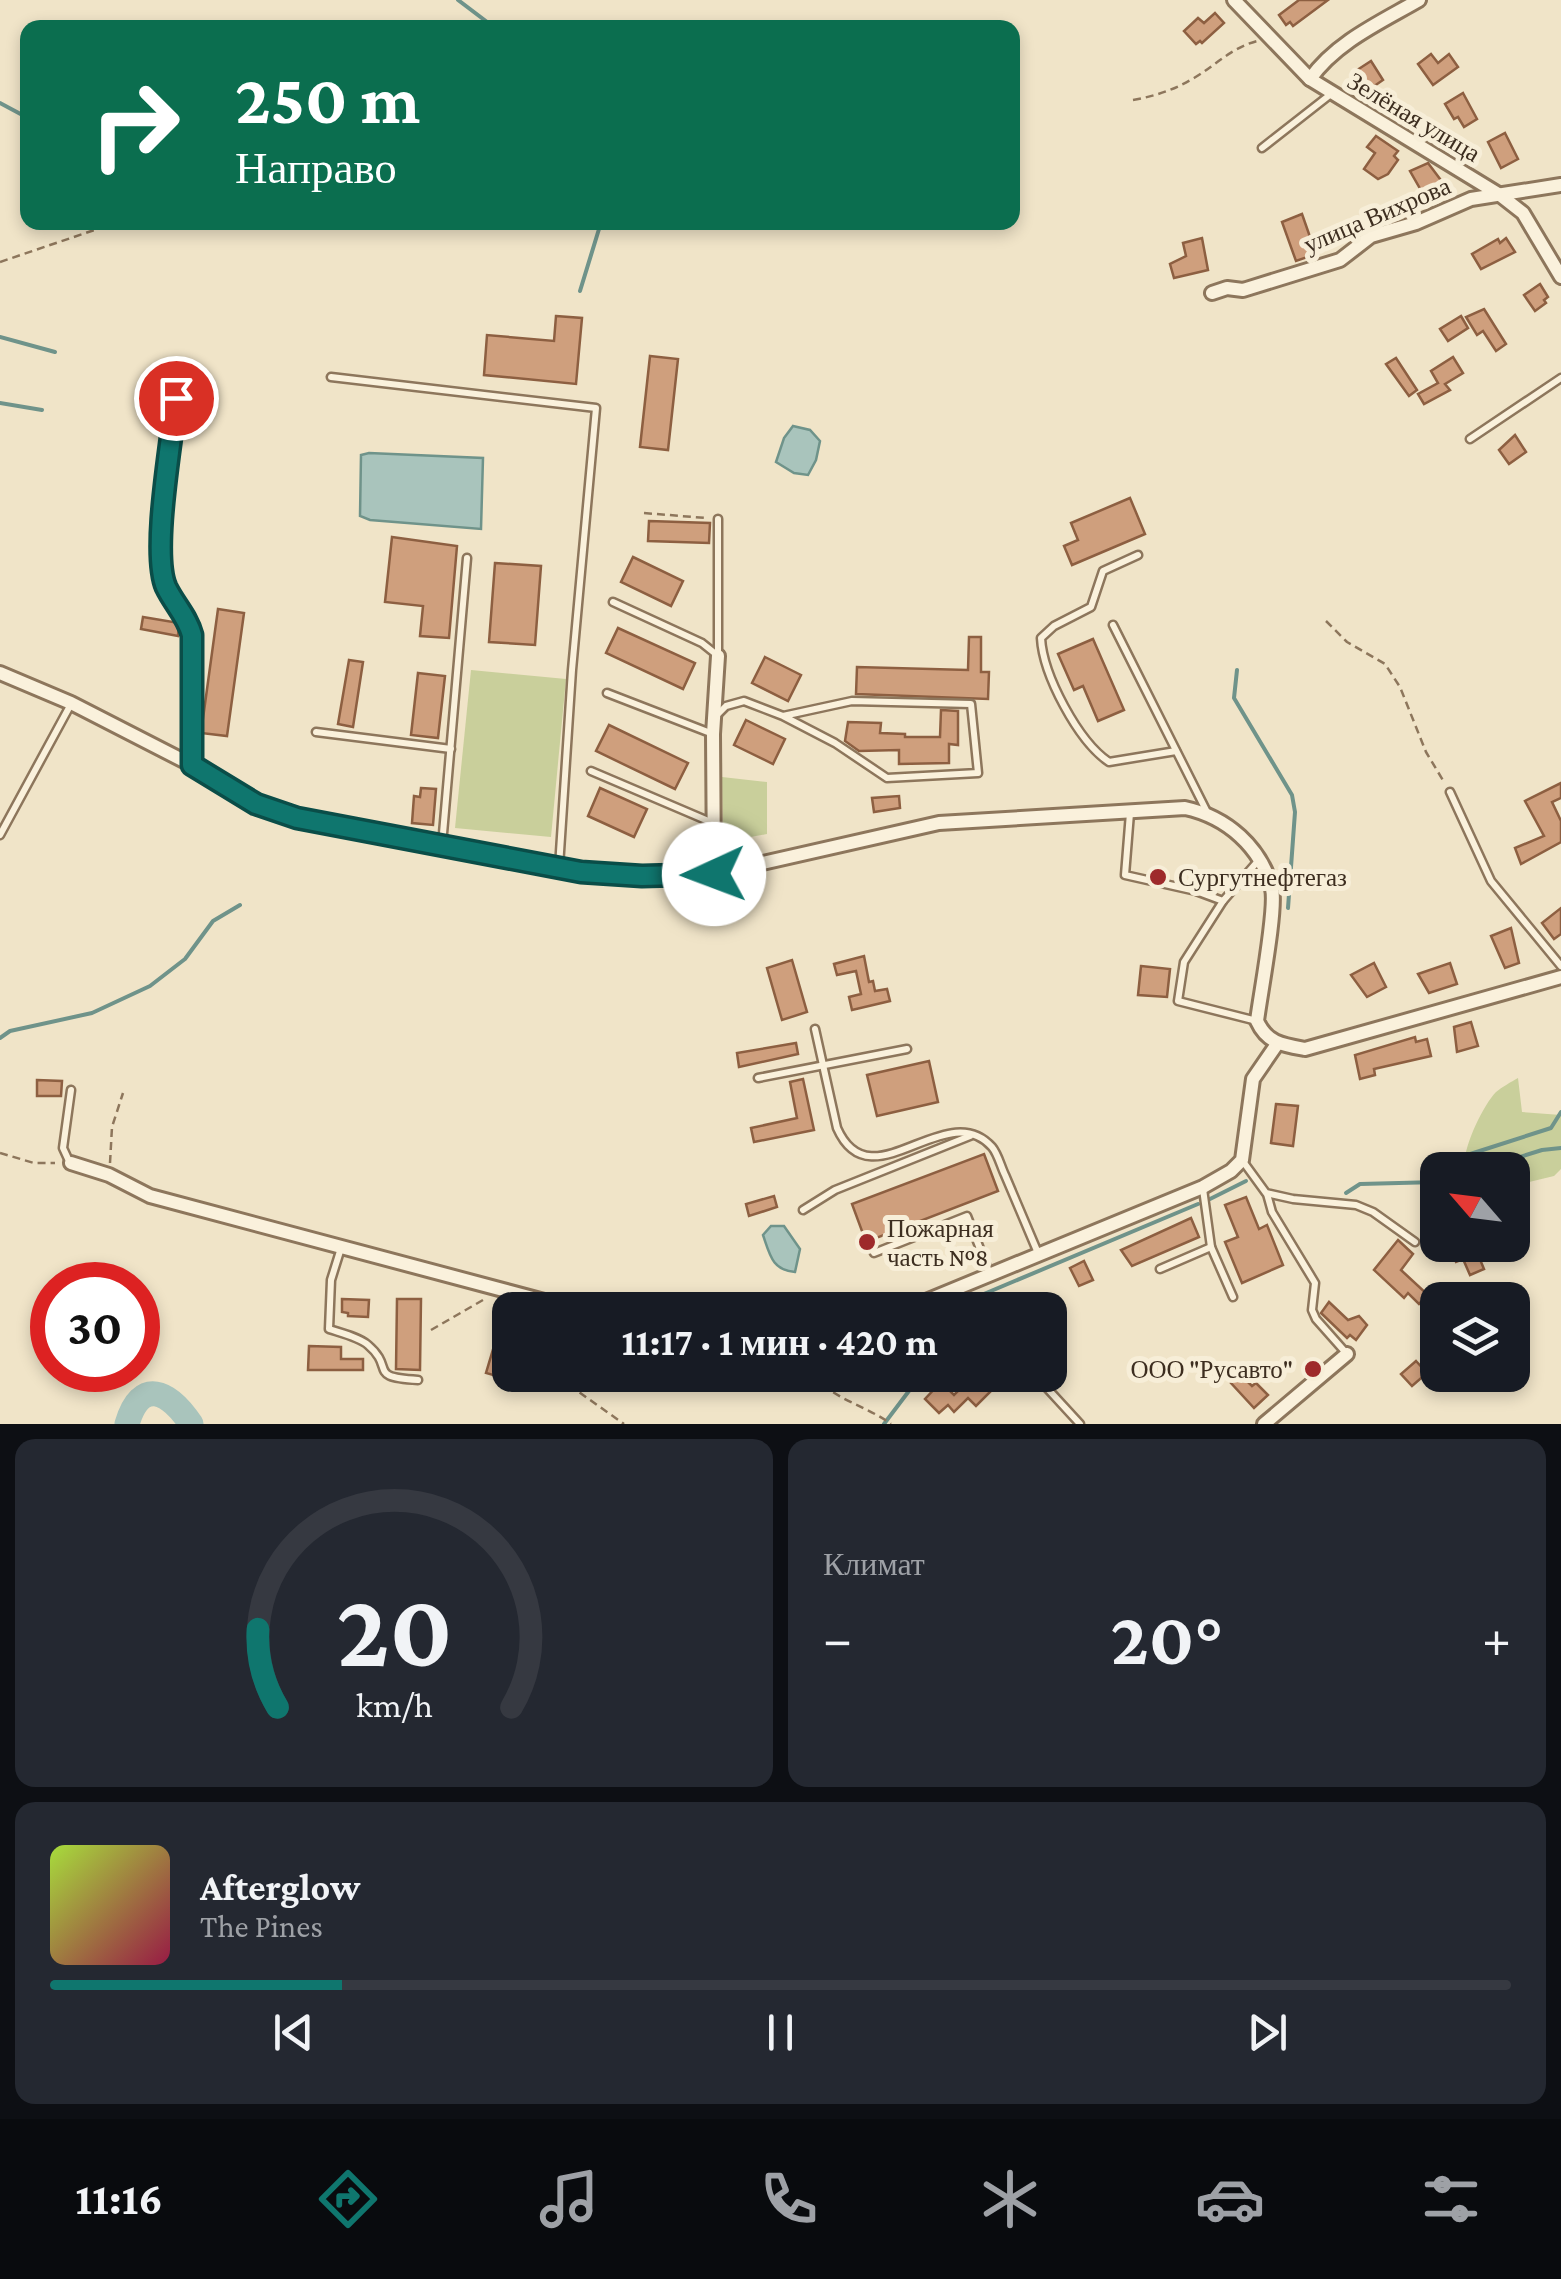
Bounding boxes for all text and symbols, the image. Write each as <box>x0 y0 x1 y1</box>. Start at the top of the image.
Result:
icon: right <box>70 60 200 190</box>
text: 250 m <box>235 60 420 138</box>
street label: Зелёная улица <box>1343 67 1485 167</box>
text: Направо <box>235 143 397 193</box>
street label: улица Вихрова <box>1300 172 1454 258</box>
pin <box>134 356 219 441</box>
icon: arrive <box>149 371 204 426</box>
position arrow <box>662 822 766 926</box>
place label: Сургутнефтегаз <box>1178 864 1347 891</box>
marker: Сургутнефтегаз <box>1147 866 1169 888</box>
north arrow <box>1420 1152 1530 1262</box>
map controls <box>1420 1152 1530 1392</box>
place label: Пожарная часть №8 <box>887 1215 994 1271</box>
marker: Пожарная часть №8 <box>856 1231 878 1253</box>
speed limit sign: 30 <box>30 1262 160 1392</box>
button: layers <box>1420 1282 1530 1392</box>
text: 11:17 · 1 мин · 420 m <box>621 1321 938 1363</box>
place label: ООО "Русавто" <box>1131 1356 1293 1383</box>
marker: ООО "Русавто" <box>1302 1358 1324 1380</box>
text: Климат <box>823 1546 925 1582</box>
text: 20 <box>336 1572 452 1687</box>
text: 20° <box>1110 1597 1224 1680</box>
text: − <box>823 1608 852 1669</box>
text: + <box>1482 1608 1511 1669</box>
text: km/h <box>355 1685 433 1725</box>
text: Afterglow <box>200 1866 360 1908</box>
text: The Pines <box>200 1908 323 1944</box>
icon: previous <box>266 2005 321 2060</box>
icon: pause <box>753 2005 808 2060</box>
icon: next <box>1240 2005 1295 2060</box>
icon: directions <box>313 2164 383 2234</box>
icon: music <box>534 2164 604 2234</box>
icon: phone <box>754 2164 824 2234</box>
icon: climate <box>975 2164 1045 2234</box>
icon: car <box>1195 2164 1265 2234</box>
icon: filters <box>1416 2164 1486 2234</box>
text: 11:16 <box>75 2174 163 2224</box>

